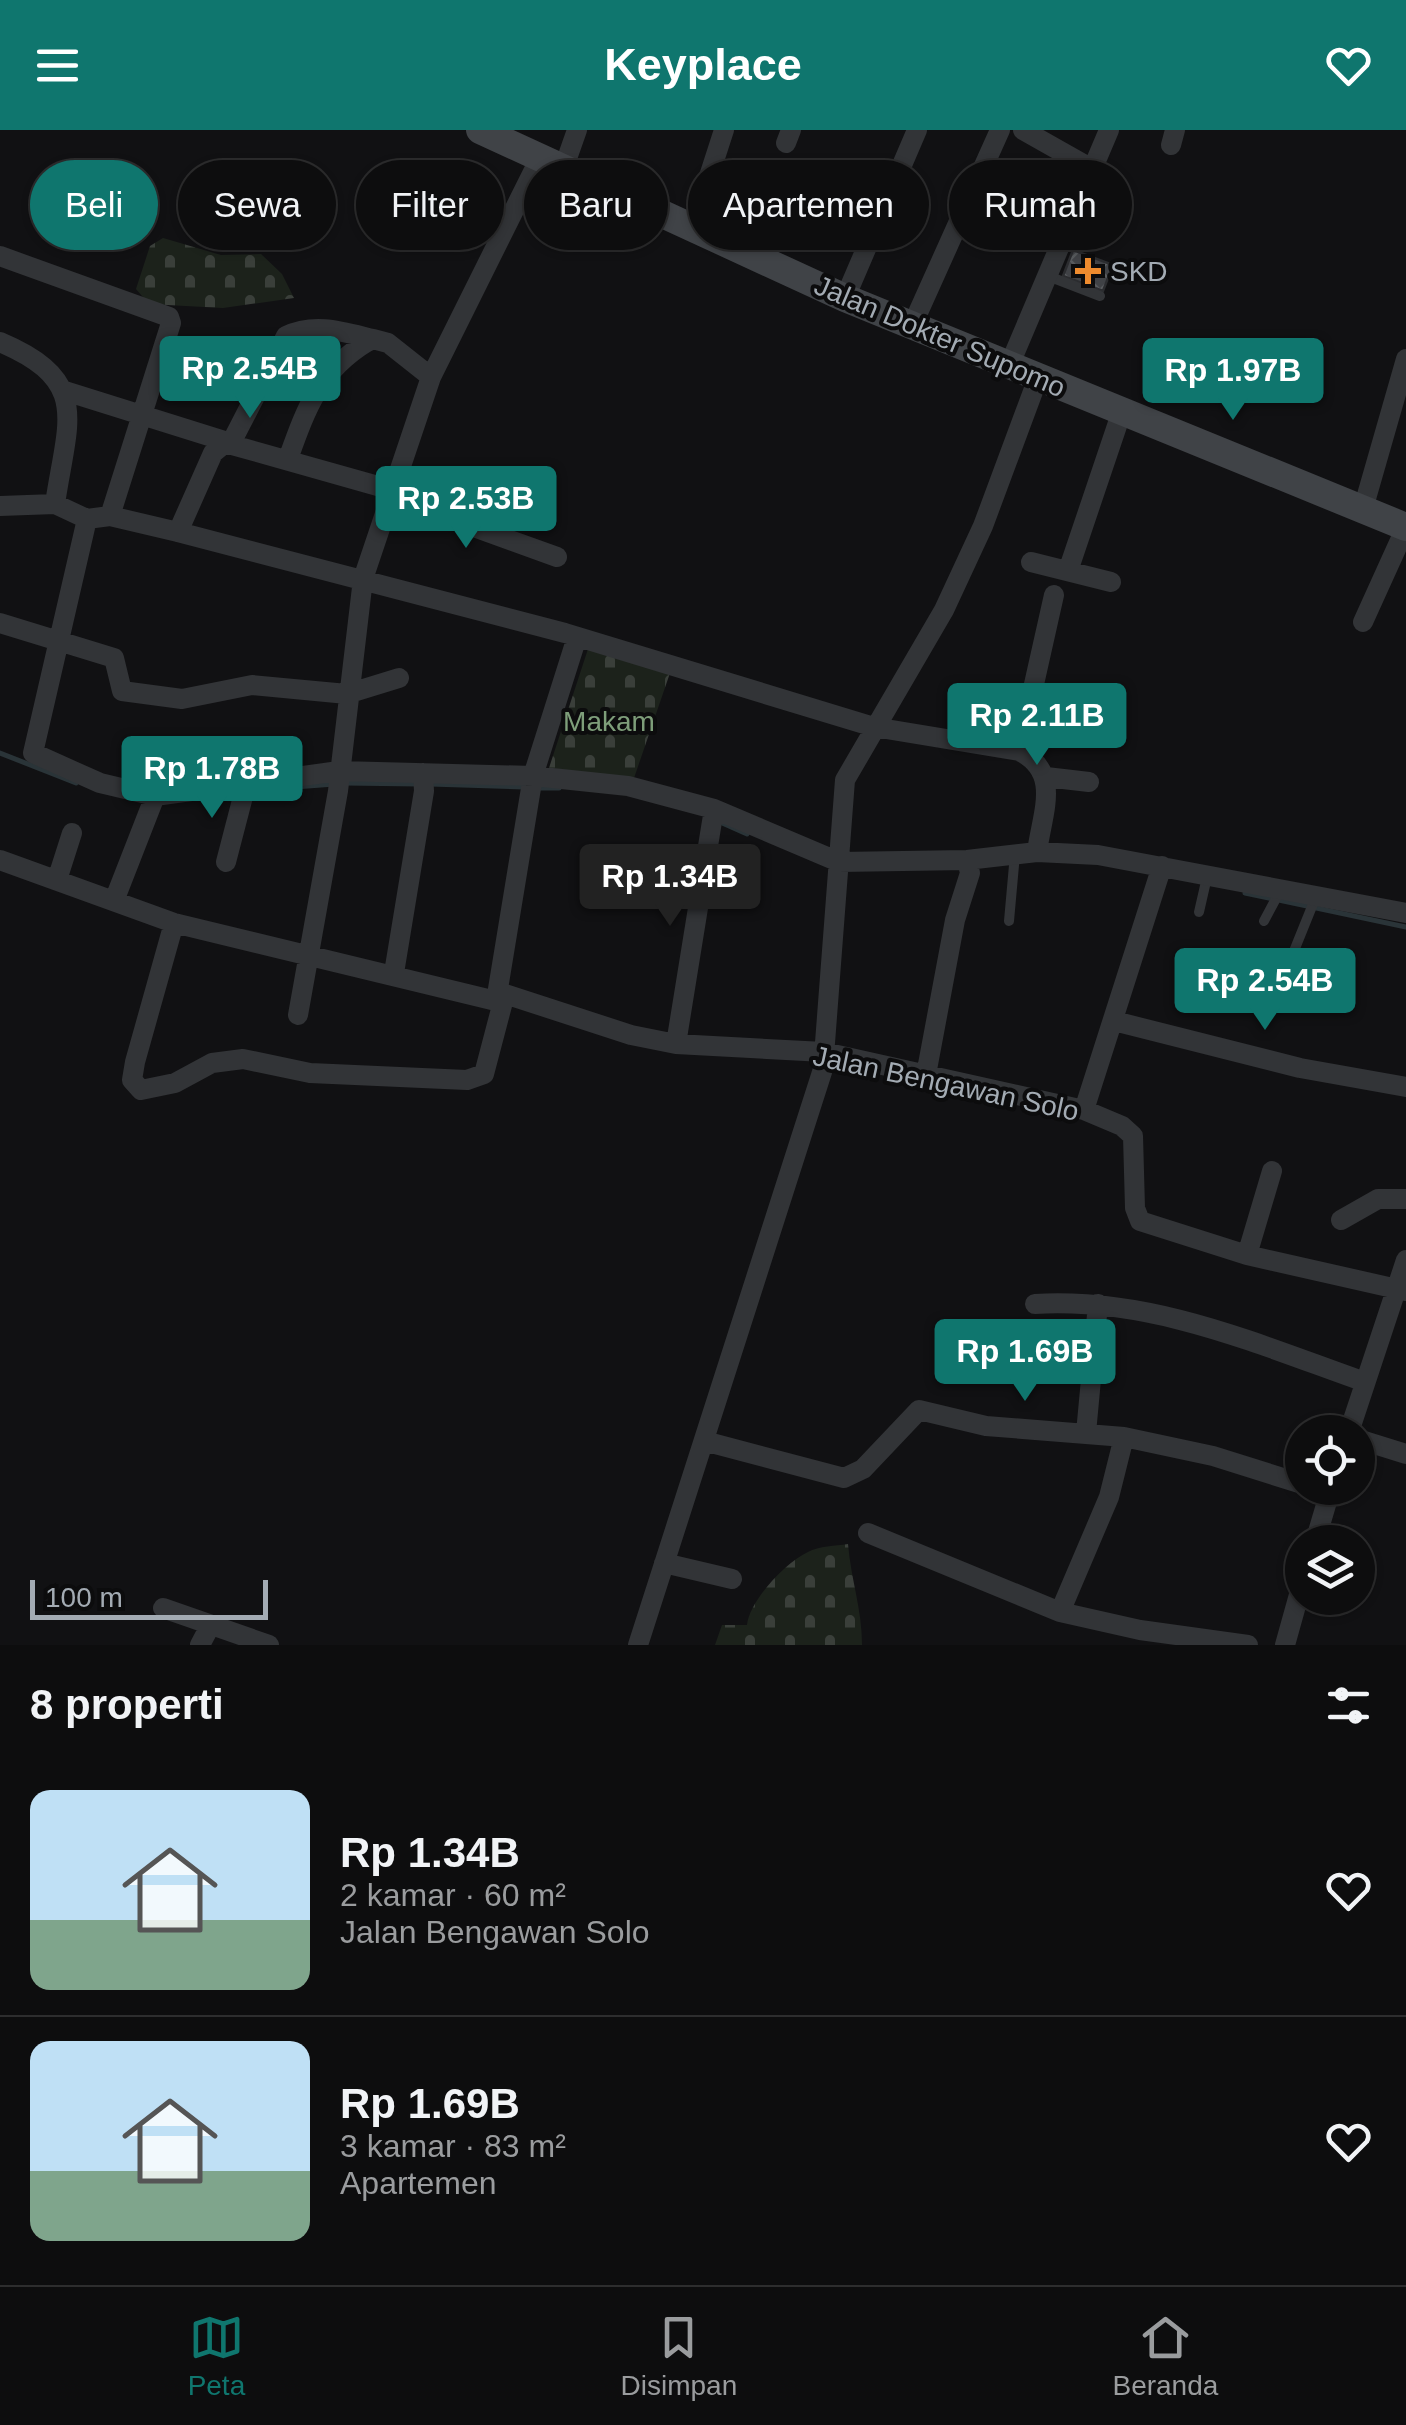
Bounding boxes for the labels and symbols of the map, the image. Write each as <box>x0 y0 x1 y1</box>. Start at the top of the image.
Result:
place label: SKD <box>1110 256 1168 287</box>
marker: SKD <box>1075 258 1101 284</box>
street label: Jalan Dokter Supomo <box>810 270 1070 403</box>
pin: Rp 2.54B <box>147 336 353 421</box>
pin: Rp 1.97B <box>1130 338 1336 423</box>
pin: Rp 2.53B <box>363 466 569 551</box>
pin: Rp 2.11B <box>934 683 1140 768</box>
park label: Makam <box>563 706 655 737</box>
pin: Rp 1.78B <box>109 736 315 821</box>
pin: Rp 1.34B <box>567 844 773 929</box>
pin: Rp 2.54B <box>1162 948 1368 1033</box>
street label: Jalan Bengawan Solo <box>810 1040 1082 1127</box>
pin: Rp 1.69B <box>922 1319 1128 1404</box>
scale bar <box>30 1575 268 1620</box>

